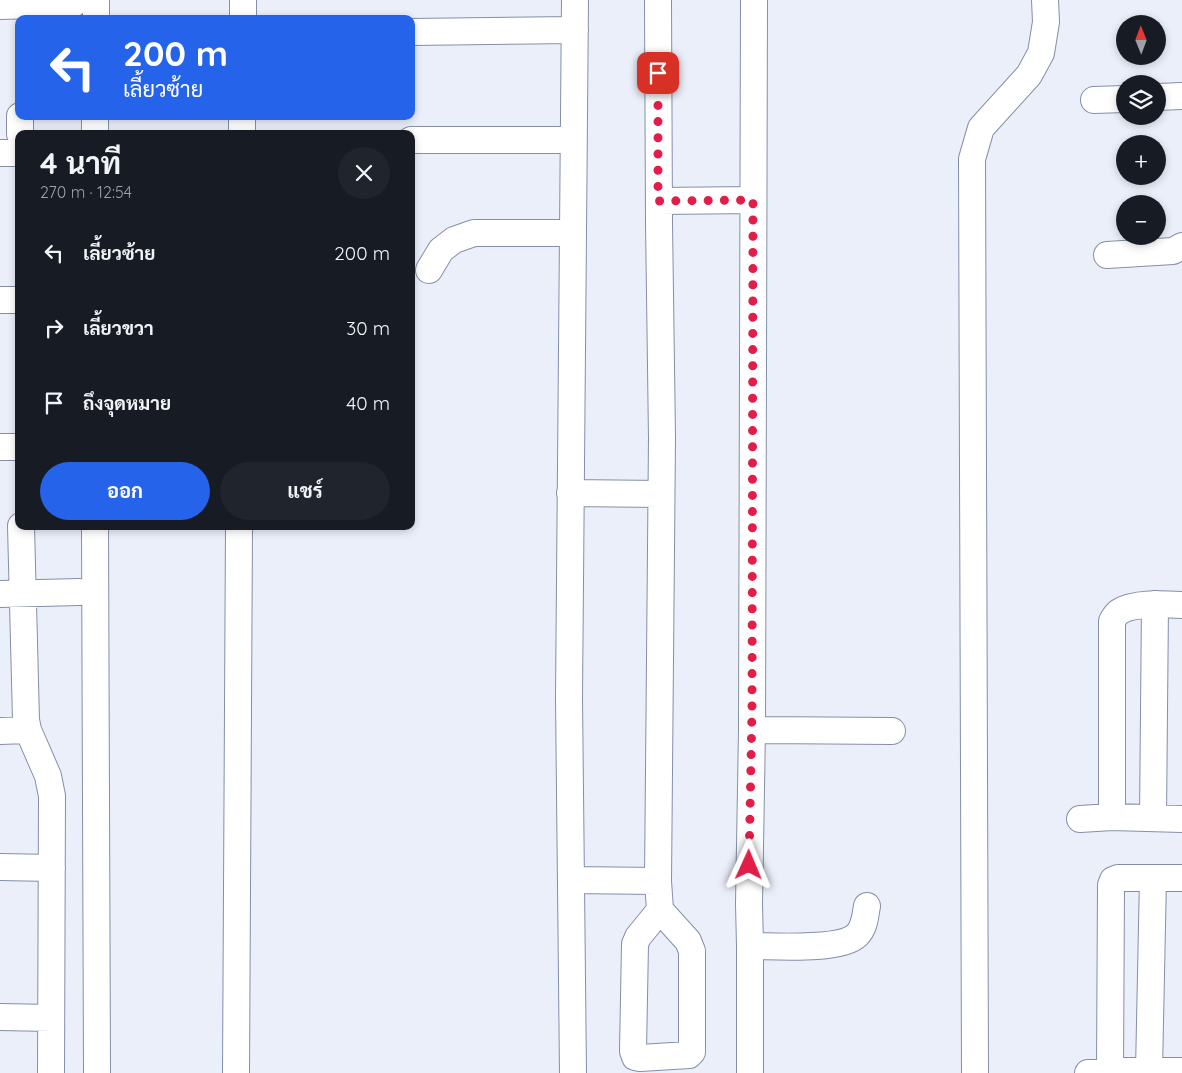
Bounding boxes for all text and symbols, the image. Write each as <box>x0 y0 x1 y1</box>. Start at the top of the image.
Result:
north arrow <box>1116 15 1166 65</box>
map controls <box>1116 15 1166 245</box>
text: 200 m <box>123 31 228 75</box>
icon: left <box>40 35 105 100</box>
pin <box>637 52 679 94</box>
icon: arrive <box>644 59 672 87</box>
text: เลี้ยวซ้าย <box>123 75 203 103</box>
button: layers <box>1116 75 1166 125</box>
button: + <box>1116 135 1166 185</box>
text: 4 นาที <box>40 144 121 182</box>
button: close <box>338 147 390 199</box>
text: 270 m · 12:54 <box>40 182 132 202</box>
button: − <box>1116 195 1166 245</box>
icon: left <box>40 239 68 267</box>
text: เลี้ยวซ้าย <box>83 241 155 265</box>
text: 200 m <box>334 241 390 265</box>
icon: right <box>40 314 68 342</box>
text: เลี้ยวขวา <box>83 316 154 340</box>
text: 30 m <box>346 316 390 340</box>
icon: arrive <box>40 389 68 417</box>
text: ถึงจุดหมาย <box>83 391 171 415</box>
text: 40 m <box>346 391 390 415</box>
button: ออก <box>40 462 210 520</box>
button: แชร์ <box>220 462 390 520</box>
position arrow <box>722 838 774 890</box>

